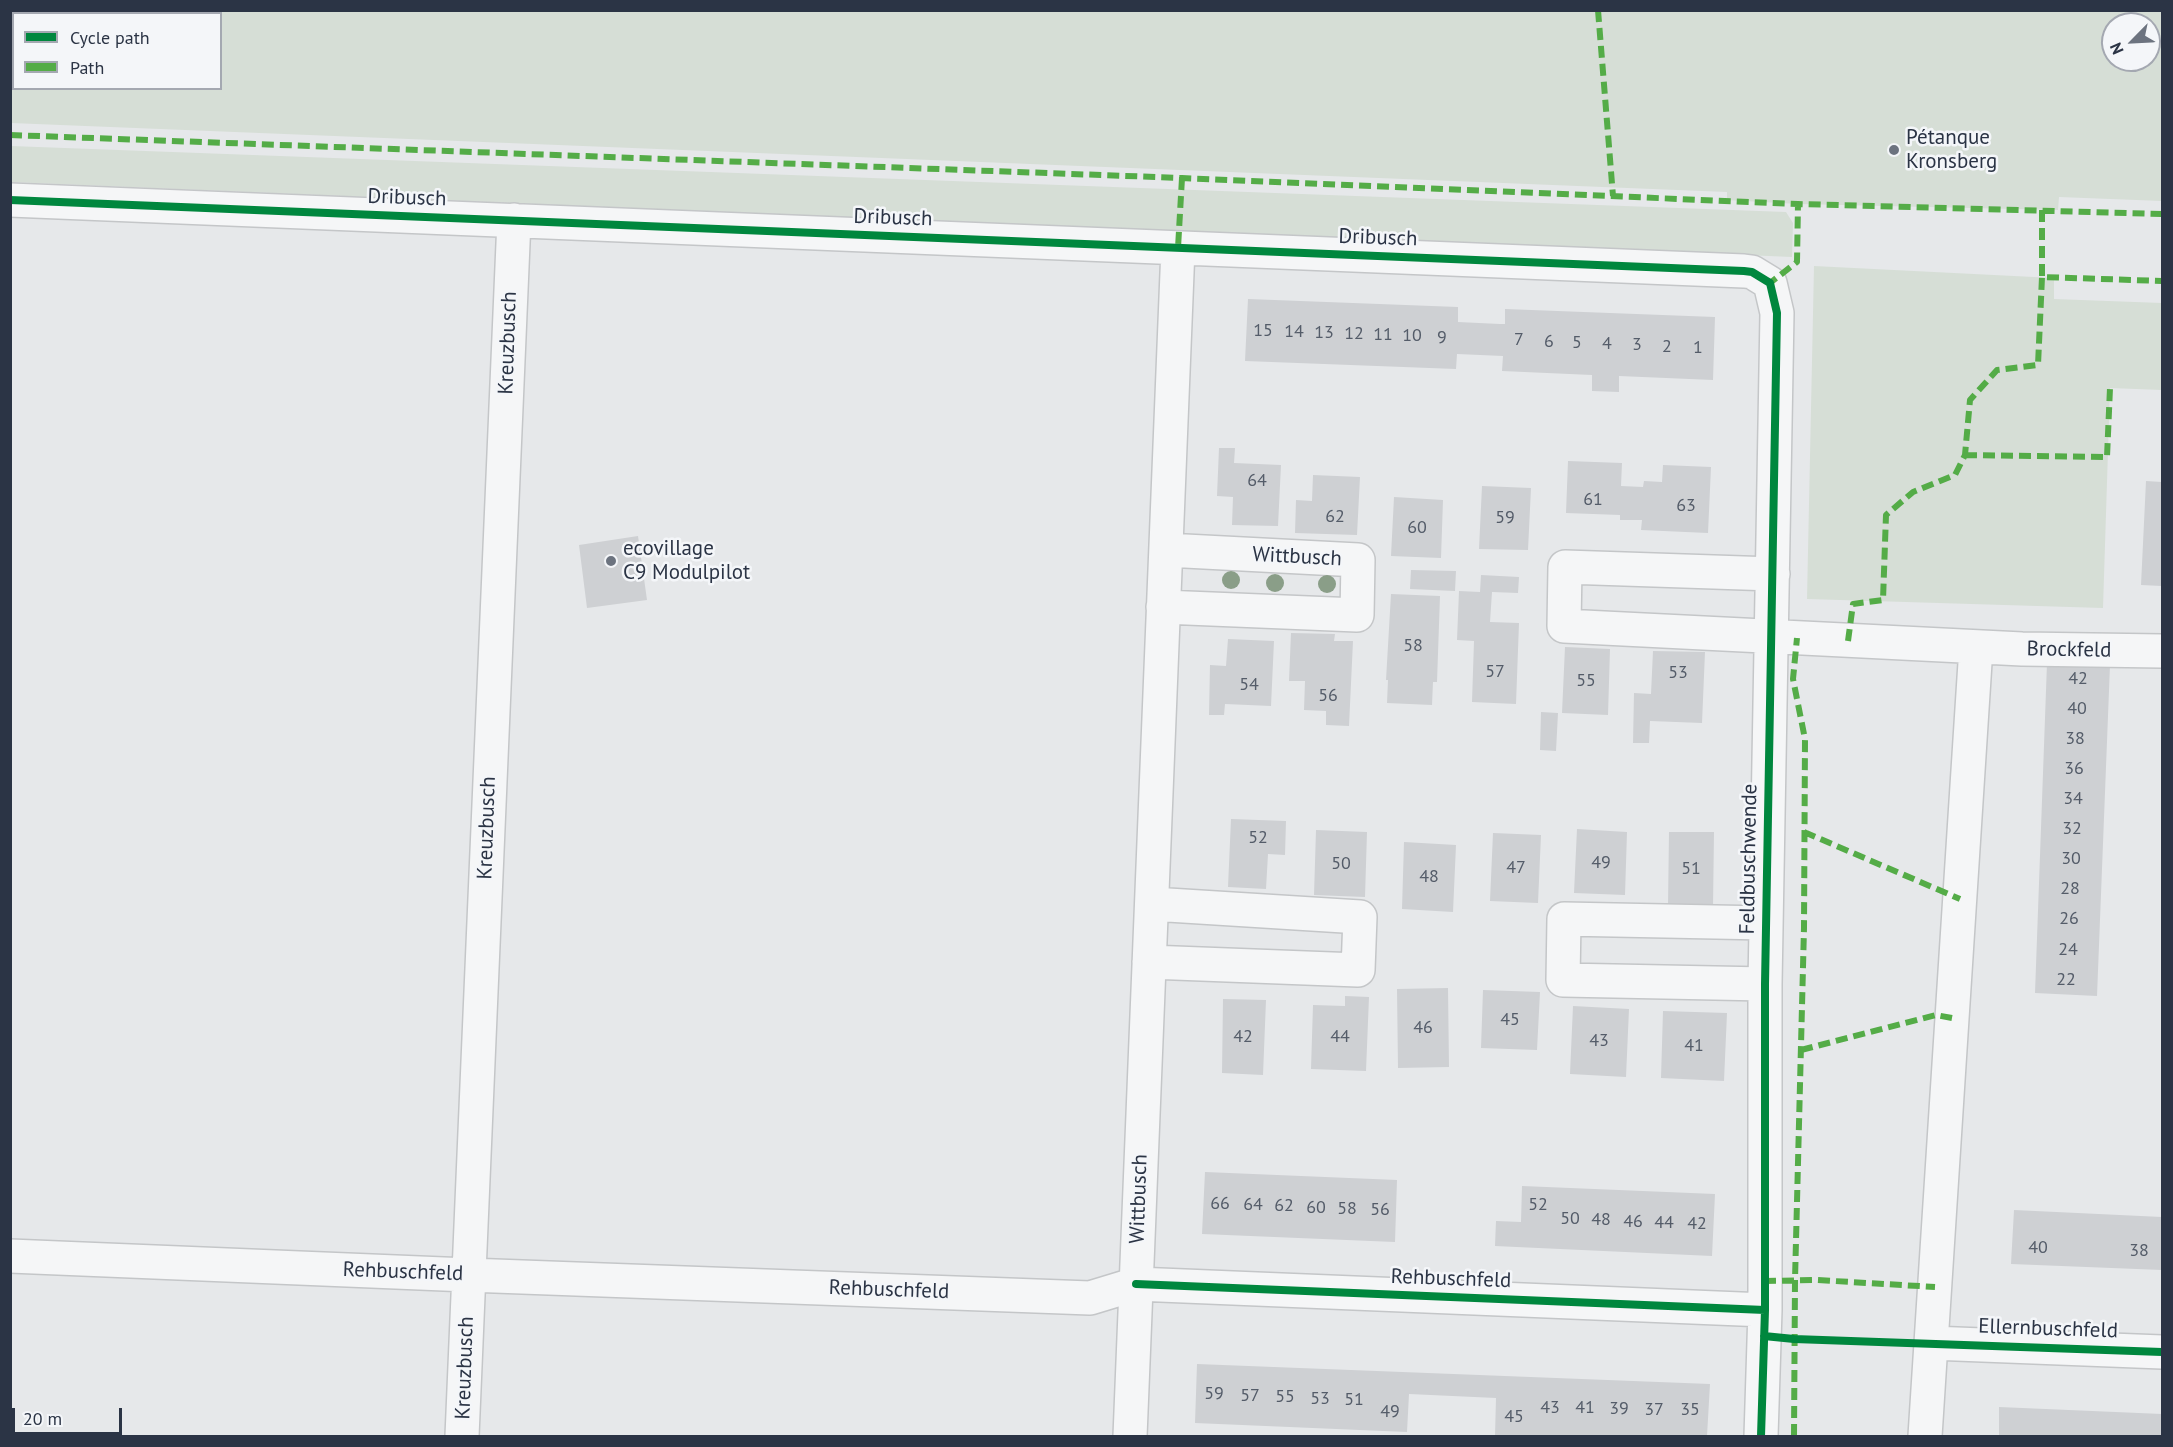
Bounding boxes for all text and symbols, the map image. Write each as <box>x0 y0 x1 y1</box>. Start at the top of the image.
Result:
legend <box>12 12 222 90</box>
north arrow <box>2101 12 2161 72</box>
text: Cycle path <box>70 26 150 49</box>
text: N <box>2105 40 2128 57</box>
text: Path <box>70 56 104 79</box>
place label: Pétanque Kronsberg <box>1906 125 1997 175</box>
marker: Pétanque Kronsberg <box>1887 143 1901 157</box>
street label: Dribusch <box>367 184 447 212</box>
street label: Dribusch <box>853 204 933 232</box>
street label: Dribusch <box>1338 224 1418 252</box>
street label: Kreuzbusch <box>494 291 522 395</box>
house number: 15 <box>1253 320 1273 342</box>
house number: 14 <box>1284 321 1304 343</box>
house number: 13 <box>1314 322 1334 344</box>
house number: 12 <box>1344 323 1364 345</box>
house number: 11 <box>1373 324 1393 346</box>
house number: 10 <box>1402 325 1422 347</box>
house number: 9 <box>1437 327 1447 349</box>
house number: 7 <box>1514 329 1524 351</box>
house number: 6 <box>1544 331 1554 353</box>
house number: 5 <box>1572 332 1582 354</box>
house number: 4 <box>1602 333 1612 355</box>
house number: 3 <box>1632 334 1642 356</box>
house number: 2 <box>1662 336 1672 358</box>
house number: 1 <box>1693 337 1703 359</box>
house number: 64 <box>1247 470 1267 492</box>
house number: 61 <box>1583 489 1603 511</box>
house number: 63 <box>1676 495 1696 517</box>
house number: 62 <box>1325 506 1345 528</box>
house number: 59 <box>1495 507 1515 529</box>
house number: 60 <box>1407 517 1427 539</box>
place label: ecovillage C9 Modulpilot <box>623 536 750 586</box>
street label: Wittbusch <box>1252 542 1342 572</box>
marker: ecovillage C9 Modulpilot <box>604 554 618 568</box>
house number: 58 <box>1403 635 1423 657</box>
street label: Brockfeld <box>2026 637 2112 663</box>
house number: 57 <box>1485 661 1505 683</box>
house number: 53 <box>1668 662 1688 684</box>
house number: 42 <box>2068 668 2088 690</box>
house number: 55 <box>1576 670 1596 692</box>
house number: 54 <box>1239 674 1259 696</box>
house number: 56 <box>1318 685 1338 707</box>
house number: 40 <box>2067 698 2087 720</box>
house number: 38 <box>2065 728 2085 750</box>
house number: 36 <box>2064 758 2084 780</box>
street label: Kreuzbusch <box>473 776 501 880</box>
street label: Feldbuschwende <box>1735 783 1763 935</box>
house number: 34 <box>2063 788 2083 810</box>
house number: 32 <box>2062 818 2082 840</box>
house number: 52 <box>1248 827 1268 849</box>
house number: 30 <box>2061 848 2081 870</box>
house number: 49 <box>1591 852 1611 874</box>
house number: 50 <box>1331 853 1351 875</box>
house number: 47 <box>1506 857 1526 879</box>
house number: 51 <box>1681 858 1701 880</box>
house number: 48 <box>1419 866 1439 888</box>
house number: 28 <box>2060 878 2080 900</box>
house number: 26 <box>2059 908 2079 930</box>
house number: 24 <box>2058 939 2078 961</box>
house number: 22 <box>2056 969 2076 991</box>
house number: 45 <box>1500 1009 1520 1031</box>
house number: 46 <box>1413 1017 1433 1039</box>
house number: 42 <box>1233 1026 1253 1048</box>
house number: 44 <box>1330 1026 1350 1048</box>
house number: 43 <box>1589 1030 1609 1052</box>
house number: 41 <box>1684 1035 1704 1057</box>
street label: Wittbusch <box>1125 1154 1153 1244</box>
house number: 66 <box>1210 1193 1230 1215</box>
house number: 64 <box>1243 1194 1263 1216</box>
house number: 52 <box>1528 1194 1548 1216</box>
house number: 62 <box>1274 1195 1294 1217</box>
house number: 60 <box>1306 1197 1326 1219</box>
house number: 58 <box>1337 1198 1357 1220</box>
house number: 56 <box>1370 1199 1390 1221</box>
house number: 50 <box>1560 1208 1580 1230</box>
house number: 48 <box>1591 1209 1611 1231</box>
house number: 46 <box>1623 1211 1643 1233</box>
house number: 44 <box>1654 1212 1674 1234</box>
house number: 42 <box>1687 1213 1707 1235</box>
house number: 40 <box>2028 1237 2048 1259</box>
house number: 38 <box>2129 1240 2149 1262</box>
street label: Rehbuschfeld <box>342 1257 464 1287</box>
street label: Rehbuschfeld <box>1390 1264 1512 1294</box>
street label: Rehbuschfeld <box>828 1275 950 1305</box>
street label: Ellernbuschfeld <box>1978 1314 2118 1344</box>
street label: Kreuzbusch <box>451 1316 479 1420</box>
house number: 59 <box>1204 1383 1224 1405</box>
house number: 57 <box>1240 1385 1260 1407</box>
house number: 55 <box>1275 1386 1295 1408</box>
house number: 53 <box>1310 1388 1330 1410</box>
house number: 51 <box>1344 1389 1364 1411</box>
scale bar <box>15 1396 124 1434</box>
house number: 43 <box>1540 1397 1560 1419</box>
house number: 41 <box>1575 1397 1595 1419</box>
house number: 39 <box>1609 1398 1629 1420</box>
house number: 37 <box>1644 1399 1664 1421</box>
house number: 35 <box>1680 1399 1700 1421</box>
house number: 49 <box>1380 1401 1400 1423</box>
house number: 45 <box>1504 1406 1524 1428</box>
text: 20 m <box>23 1407 62 1430</box>

